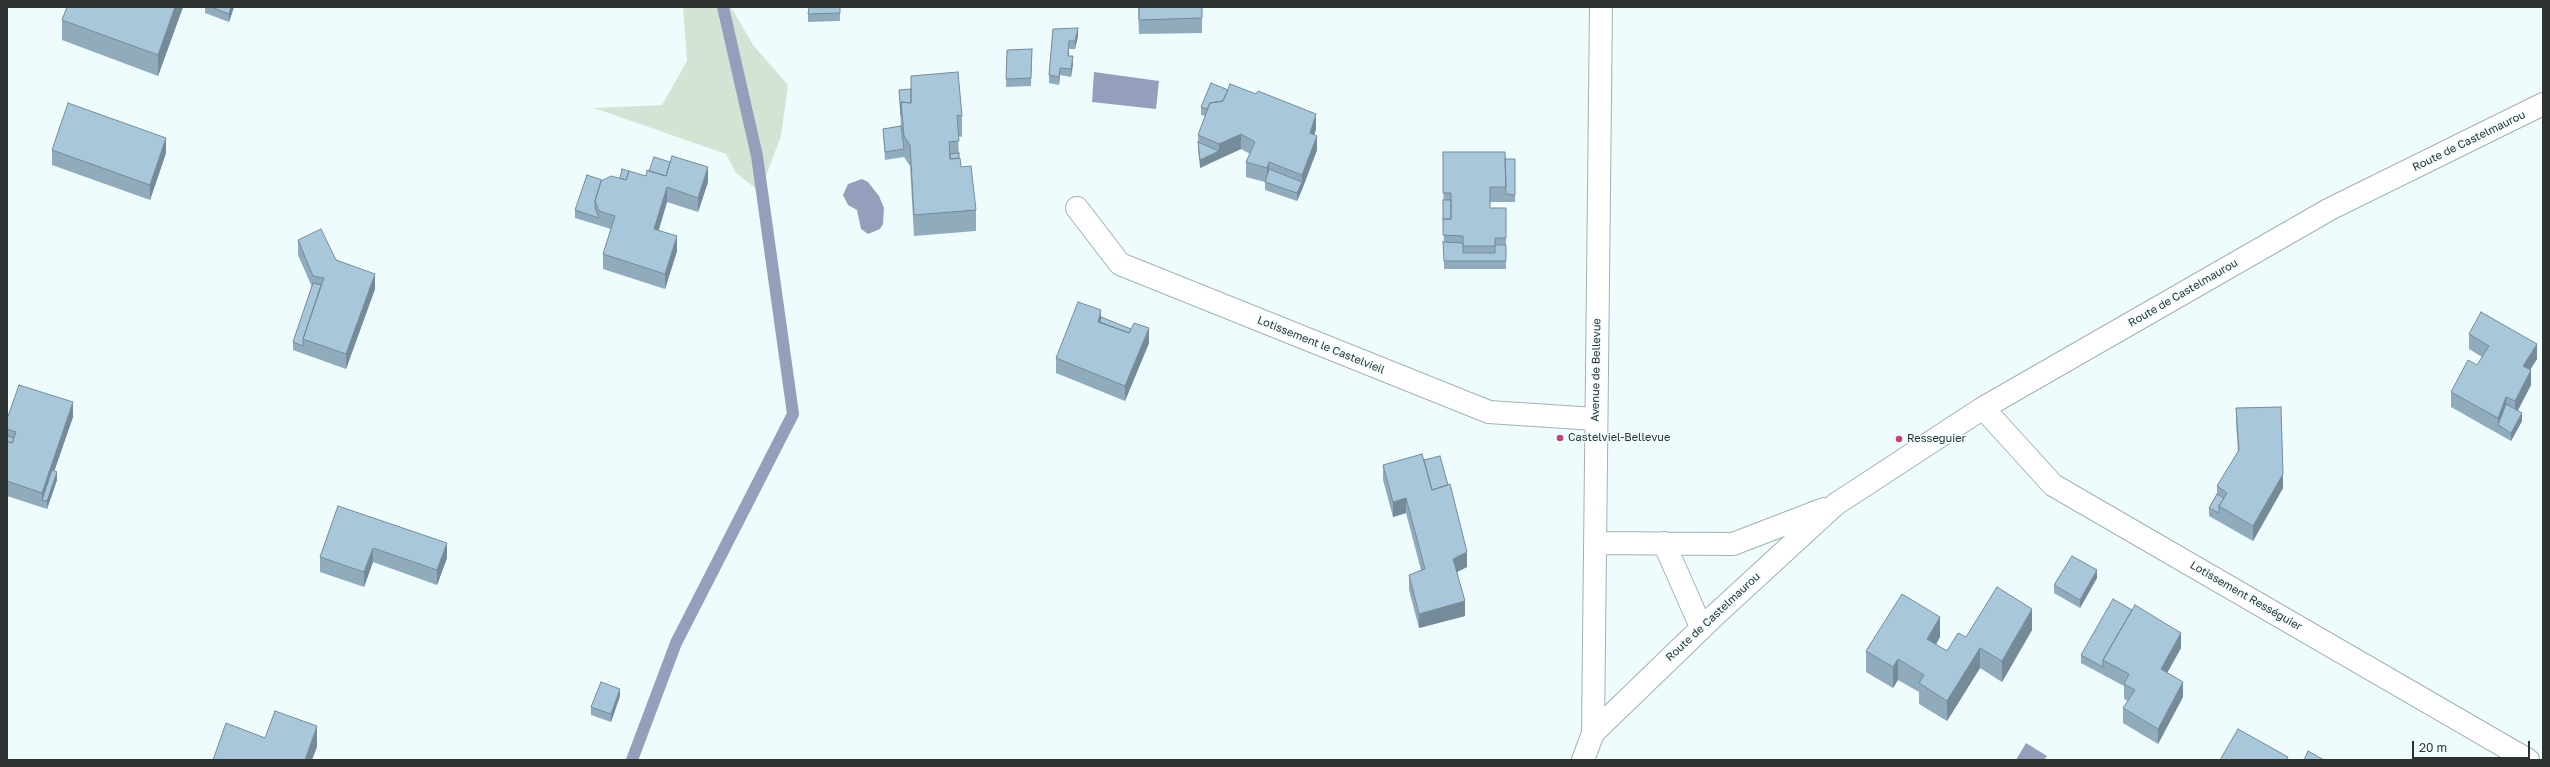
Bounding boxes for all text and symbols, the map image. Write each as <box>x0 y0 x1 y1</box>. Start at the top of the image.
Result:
street label: Route de Castelmaurou <box>2410 108 2528 174</box>
street label: Route de Castelmaurou <box>2126 256 2240 330</box>
street label: Lotissement le Castelvieil <box>1255 313 1387 377</box>
street label: Avenue de Bellevue <box>1588 318 1604 422</box>
place label: Castelviel-Bellevue <box>1568 431 1670 445</box>
place label: Resseguier <box>1907 432 1966 446</box>
marker: Castelviel-Bellevue <box>1555 433 1565 443</box>
marker: Resseguier <box>1894 434 1904 444</box>
street label: Lotissement Rességuier <box>2188 559 2304 633</box>
street label: Route de Castelmaurou <box>1663 570 1763 664</box>
scale bar <box>2414 733 2532 759</box>
text: 20 m <box>2419 740 2447 755</box>

